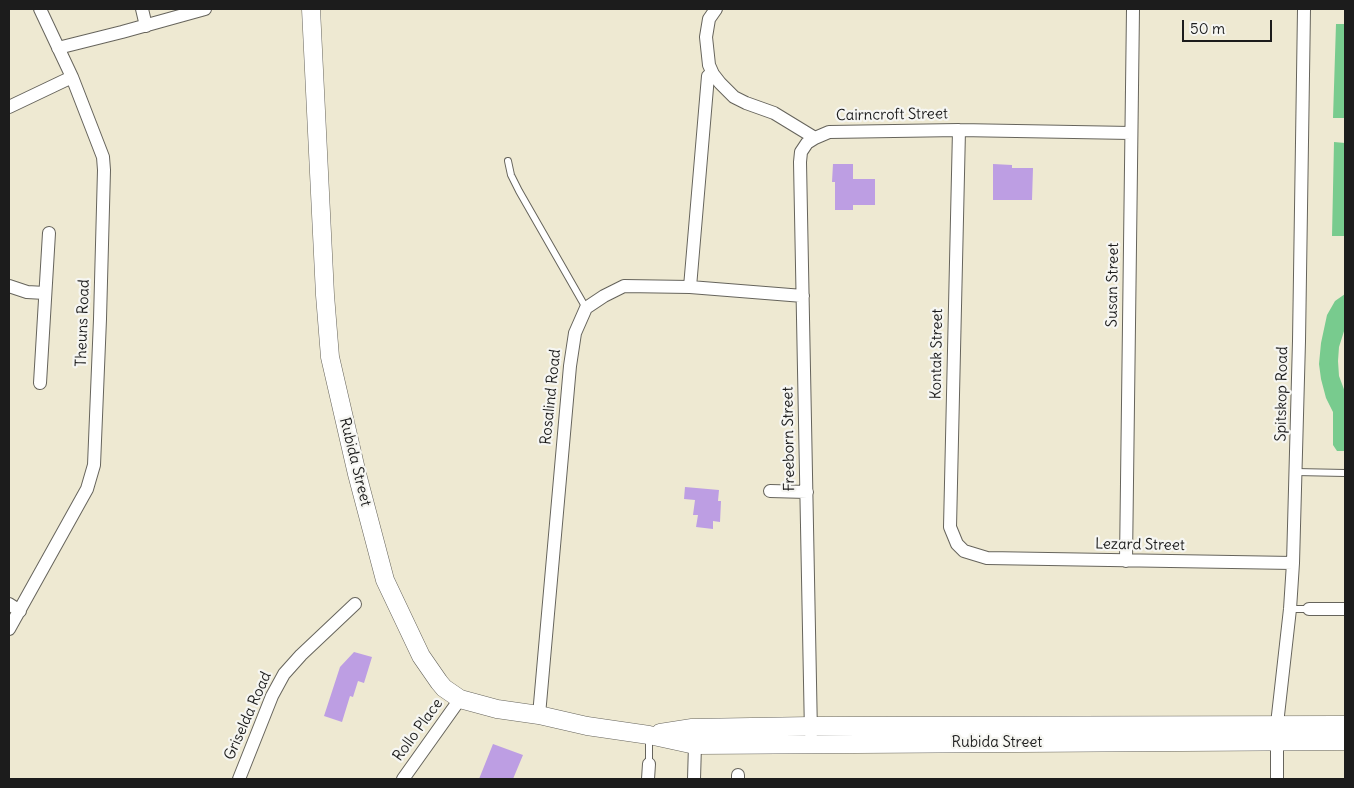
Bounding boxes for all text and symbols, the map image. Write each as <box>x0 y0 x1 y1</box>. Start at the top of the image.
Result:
scale bar <box>1184 10 1274 42</box>
text: 50 m <box>1190 19 1225 38</box>
street label: Cairncroft Street <box>836 105 948 125</box>
street label: Susan Street <box>1103 242 1123 328</box>
street label: Theuns Road <box>72 279 94 367</box>
street label: Kontak Street <box>927 308 947 400</box>
street label: Spitskop Road <box>1272 346 1292 442</box>
street label: Rosalind Road <box>537 348 565 446</box>
street label: Freeborn Street <box>779 386 799 492</box>
street label: Rubida Street <box>335 416 375 508</box>
street label: Lezard Street <box>1095 535 1185 555</box>
street label: Griselda Road <box>221 669 275 763</box>
street label: Rollo Place <box>389 695 447 765</box>
street label: Rubida Street <box>952 734 1042 752</box>

